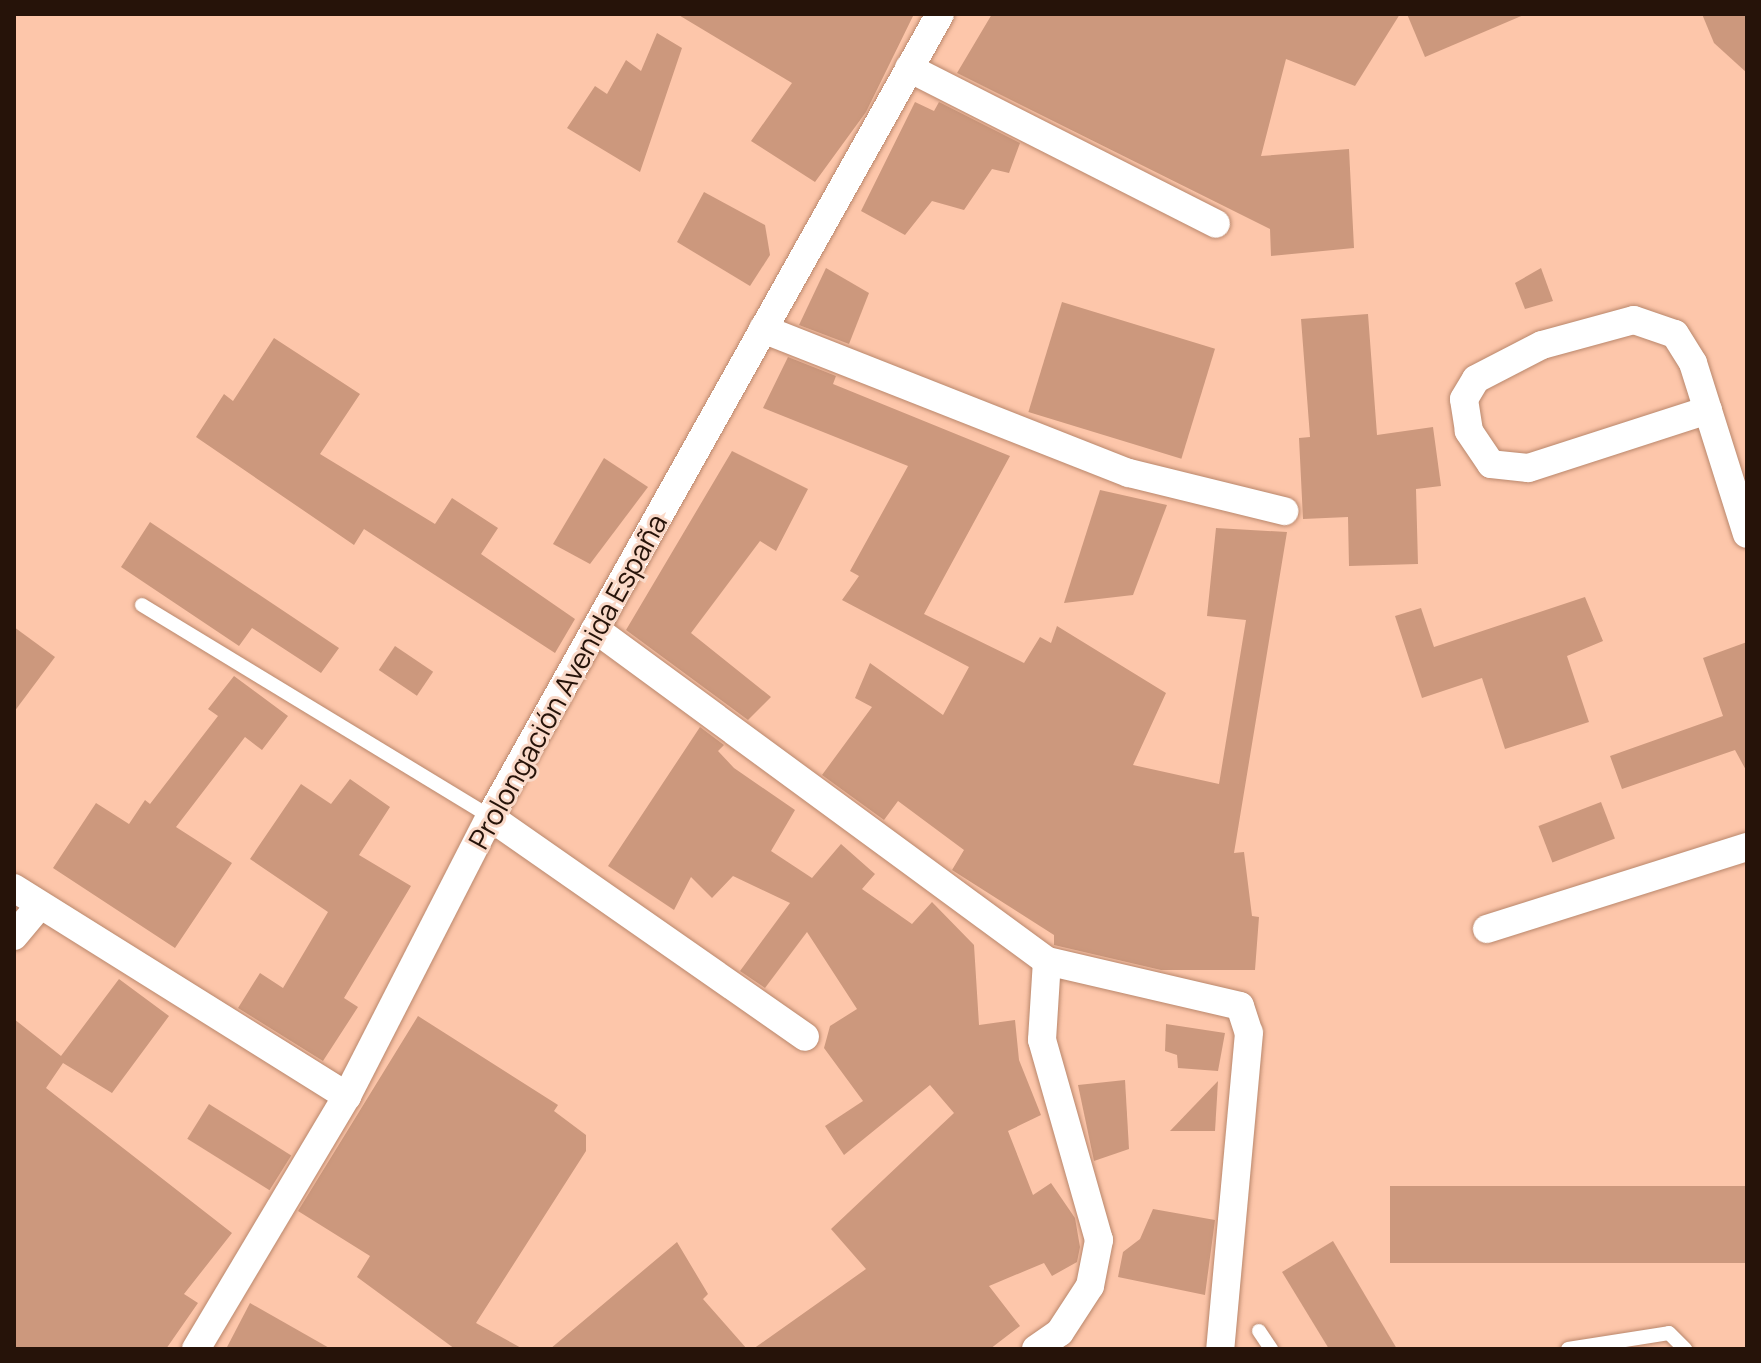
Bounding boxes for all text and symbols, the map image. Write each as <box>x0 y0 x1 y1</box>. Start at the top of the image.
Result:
street label: Prolongación Avenida España <box>461 508 673 854</box>

